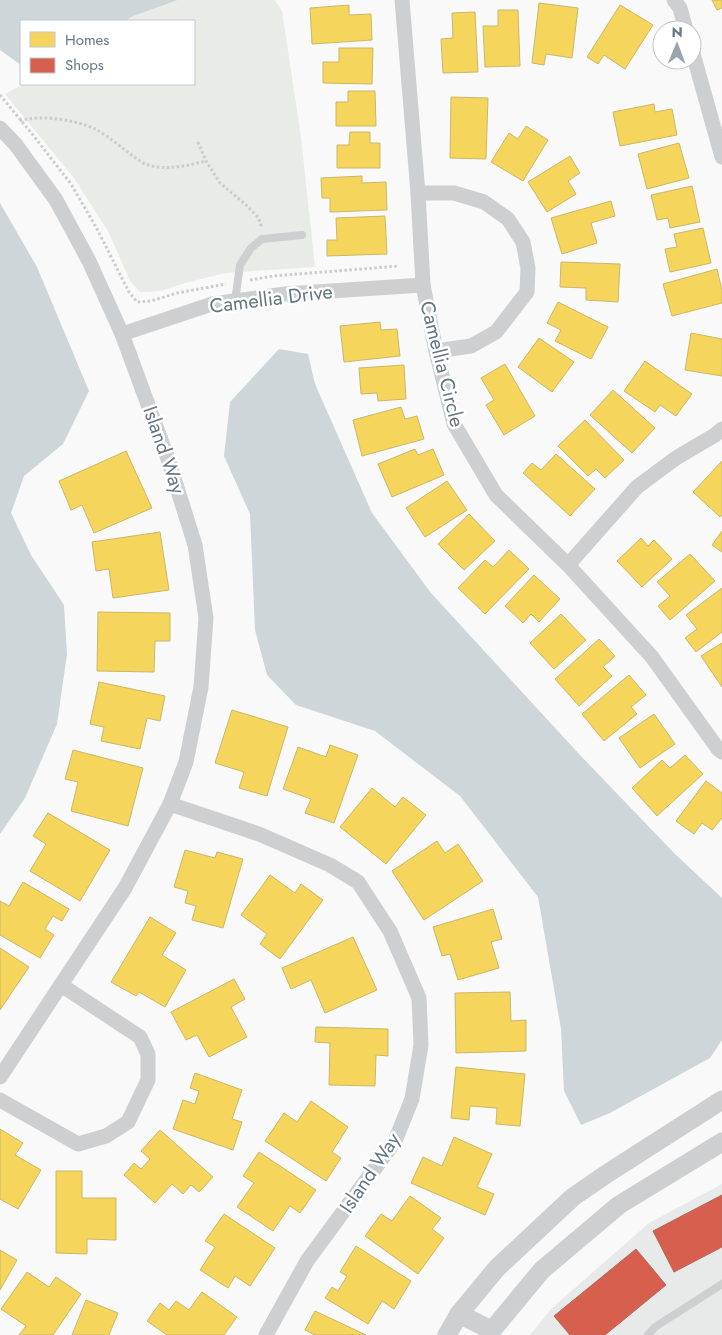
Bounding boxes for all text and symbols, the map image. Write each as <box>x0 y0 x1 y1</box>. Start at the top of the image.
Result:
legend <box>20 20 195 85</box>
north arrow <box>652 20 702 70</box>
text: N <box>671 22 683 42</box>
text: Homes <box>65 29 109 51</box>
text: Shops <box>65 54 104 76</box>
street label: Camellia Drive <box>208 277 334 321</box>
street label: Camellia Circle <box>412 298 472 430</box>
street label: Island Way <box>135 402 193 498</box>
street label: Island Way <box>332 1127 408 1219</box>

